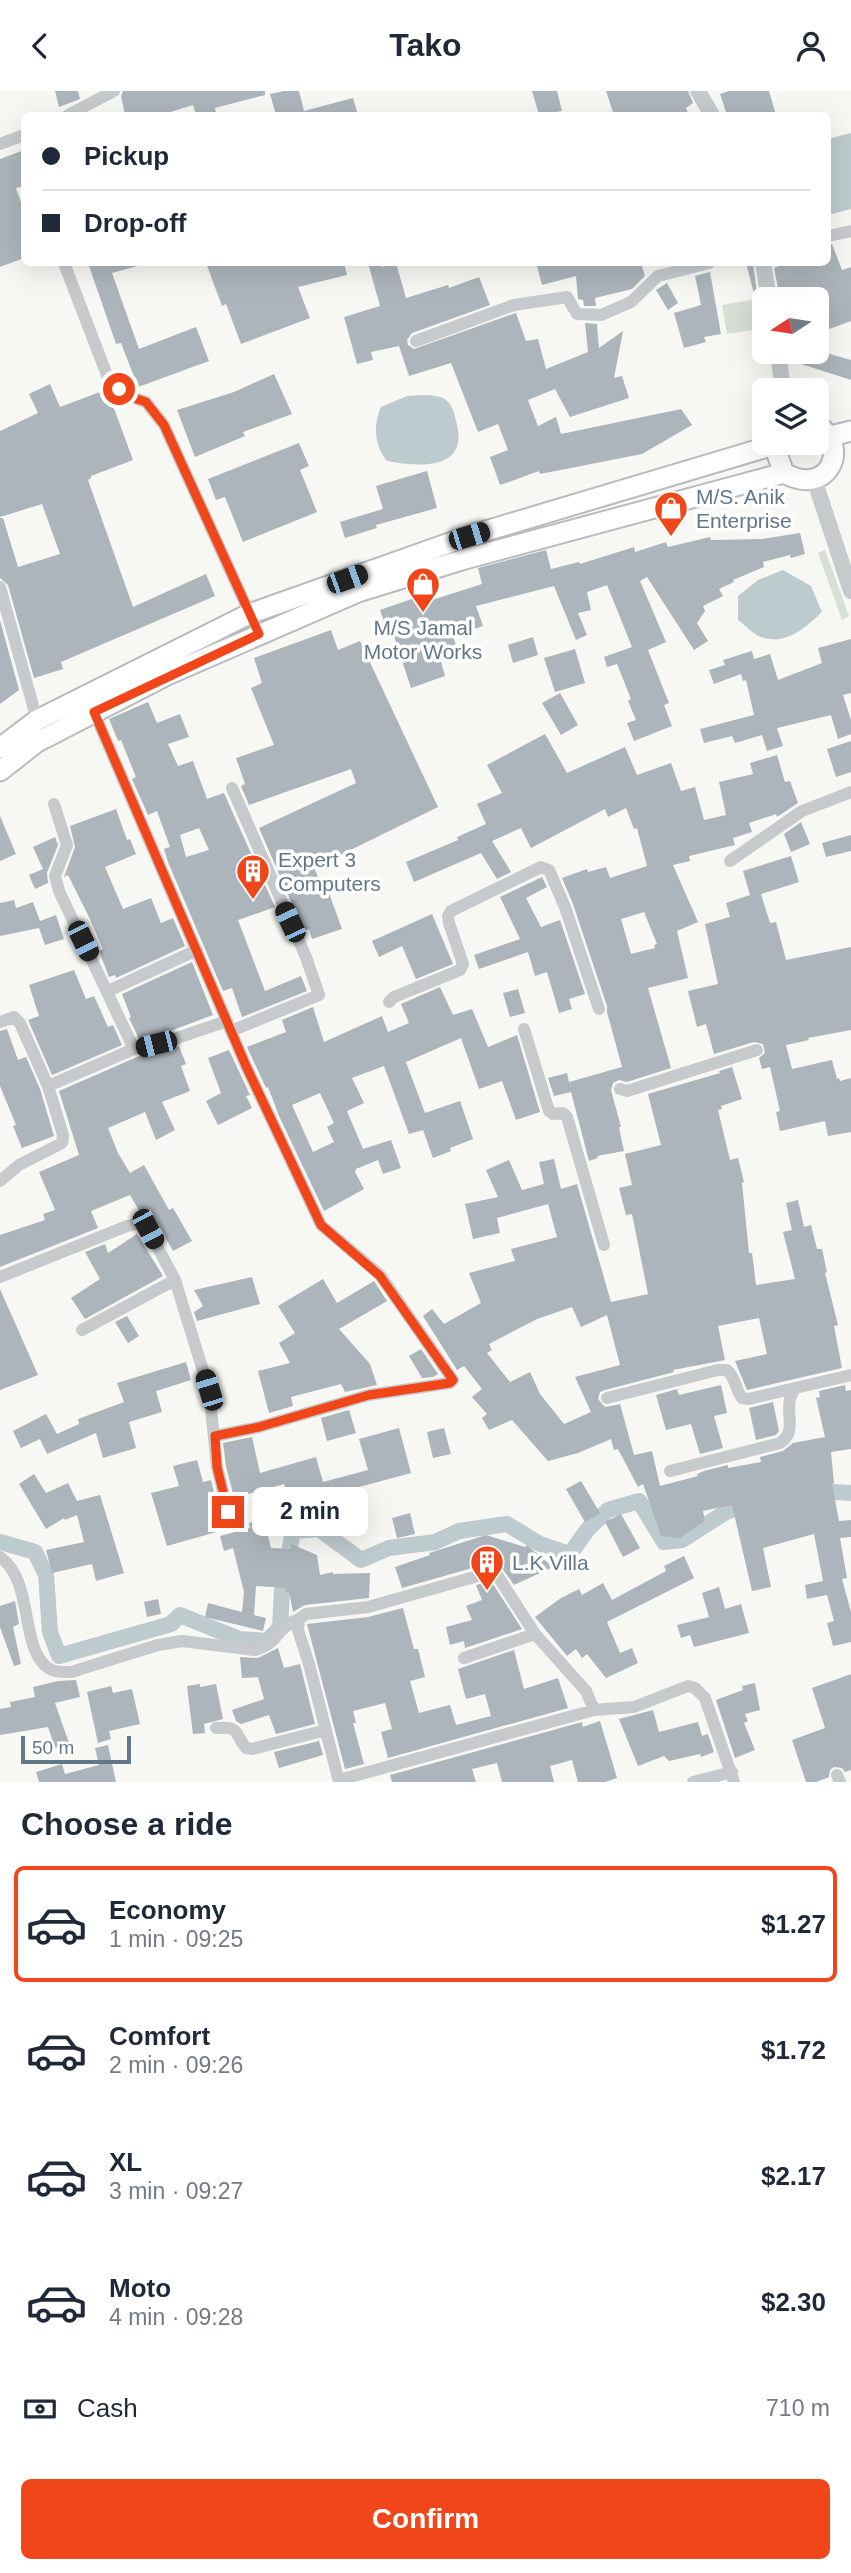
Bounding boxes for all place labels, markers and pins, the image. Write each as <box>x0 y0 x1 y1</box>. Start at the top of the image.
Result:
place label: M/S. Anik Enterprise <box>696 485 792 532</box>
shop icon: M/S. Anik Enterprise <box>652 489 690 538</box>
shop icon: M/S Jamal Motor Works <box>404 565 442 614</box>
place label: M/S Jamal Motor Works <box>364 616 482 663</box>
place label: Expert 3 Computers <box>278 848 381 895</box>
building icon: Expert 3 Computers <box>234 852 272 901</box>
building icon: L.K Villa <box>468 1543 506 1592</box>
place label: L.K Villa <box>512 1551 589 1574</box>

